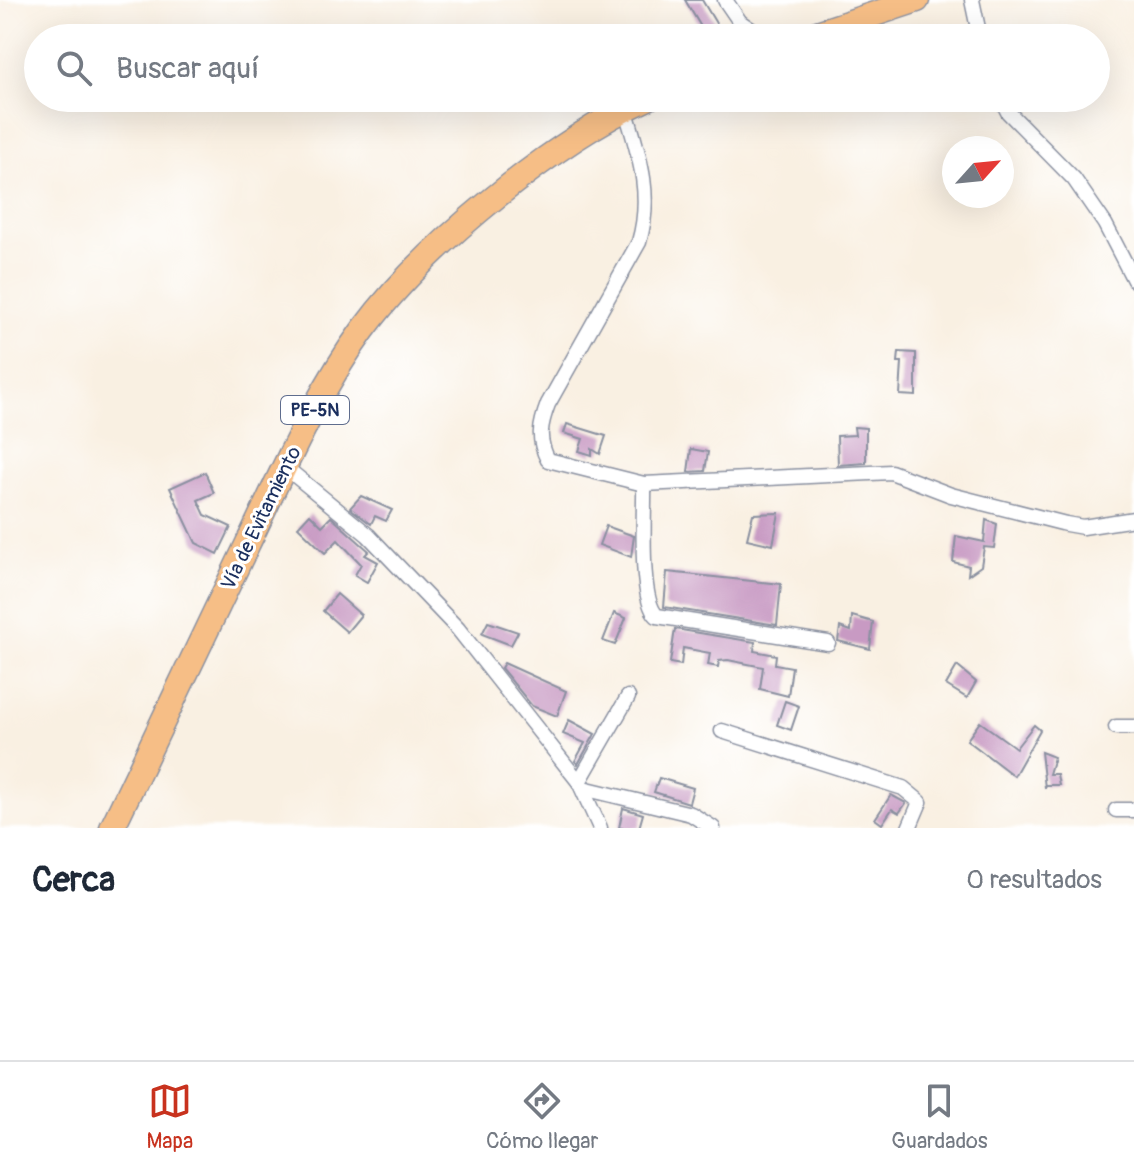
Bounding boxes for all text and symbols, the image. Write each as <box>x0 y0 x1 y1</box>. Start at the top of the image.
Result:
search box <box>24 24 1110 112</box>
icon: search <box>52 46 96 90</box>
text: Buscar aquí <box>116 50 259 87</box>
north arrow <box>942 136 1014 208</box>
road number: PE-5N <box>281 396 349 424</box>
street label: Vía de Evitamiento <box>215 442 307 594</box>
text: Cerca <box>32 859 115 902</box>
text: 0 resultados <box>966 864 1102 896</box>
tab: Mapa <box>146 1079 193 1155</box>
tab: Cómo llegar <box>486 1079 598 1155</box>
tab: Guardados <box>891 1079 988 1155</box>

